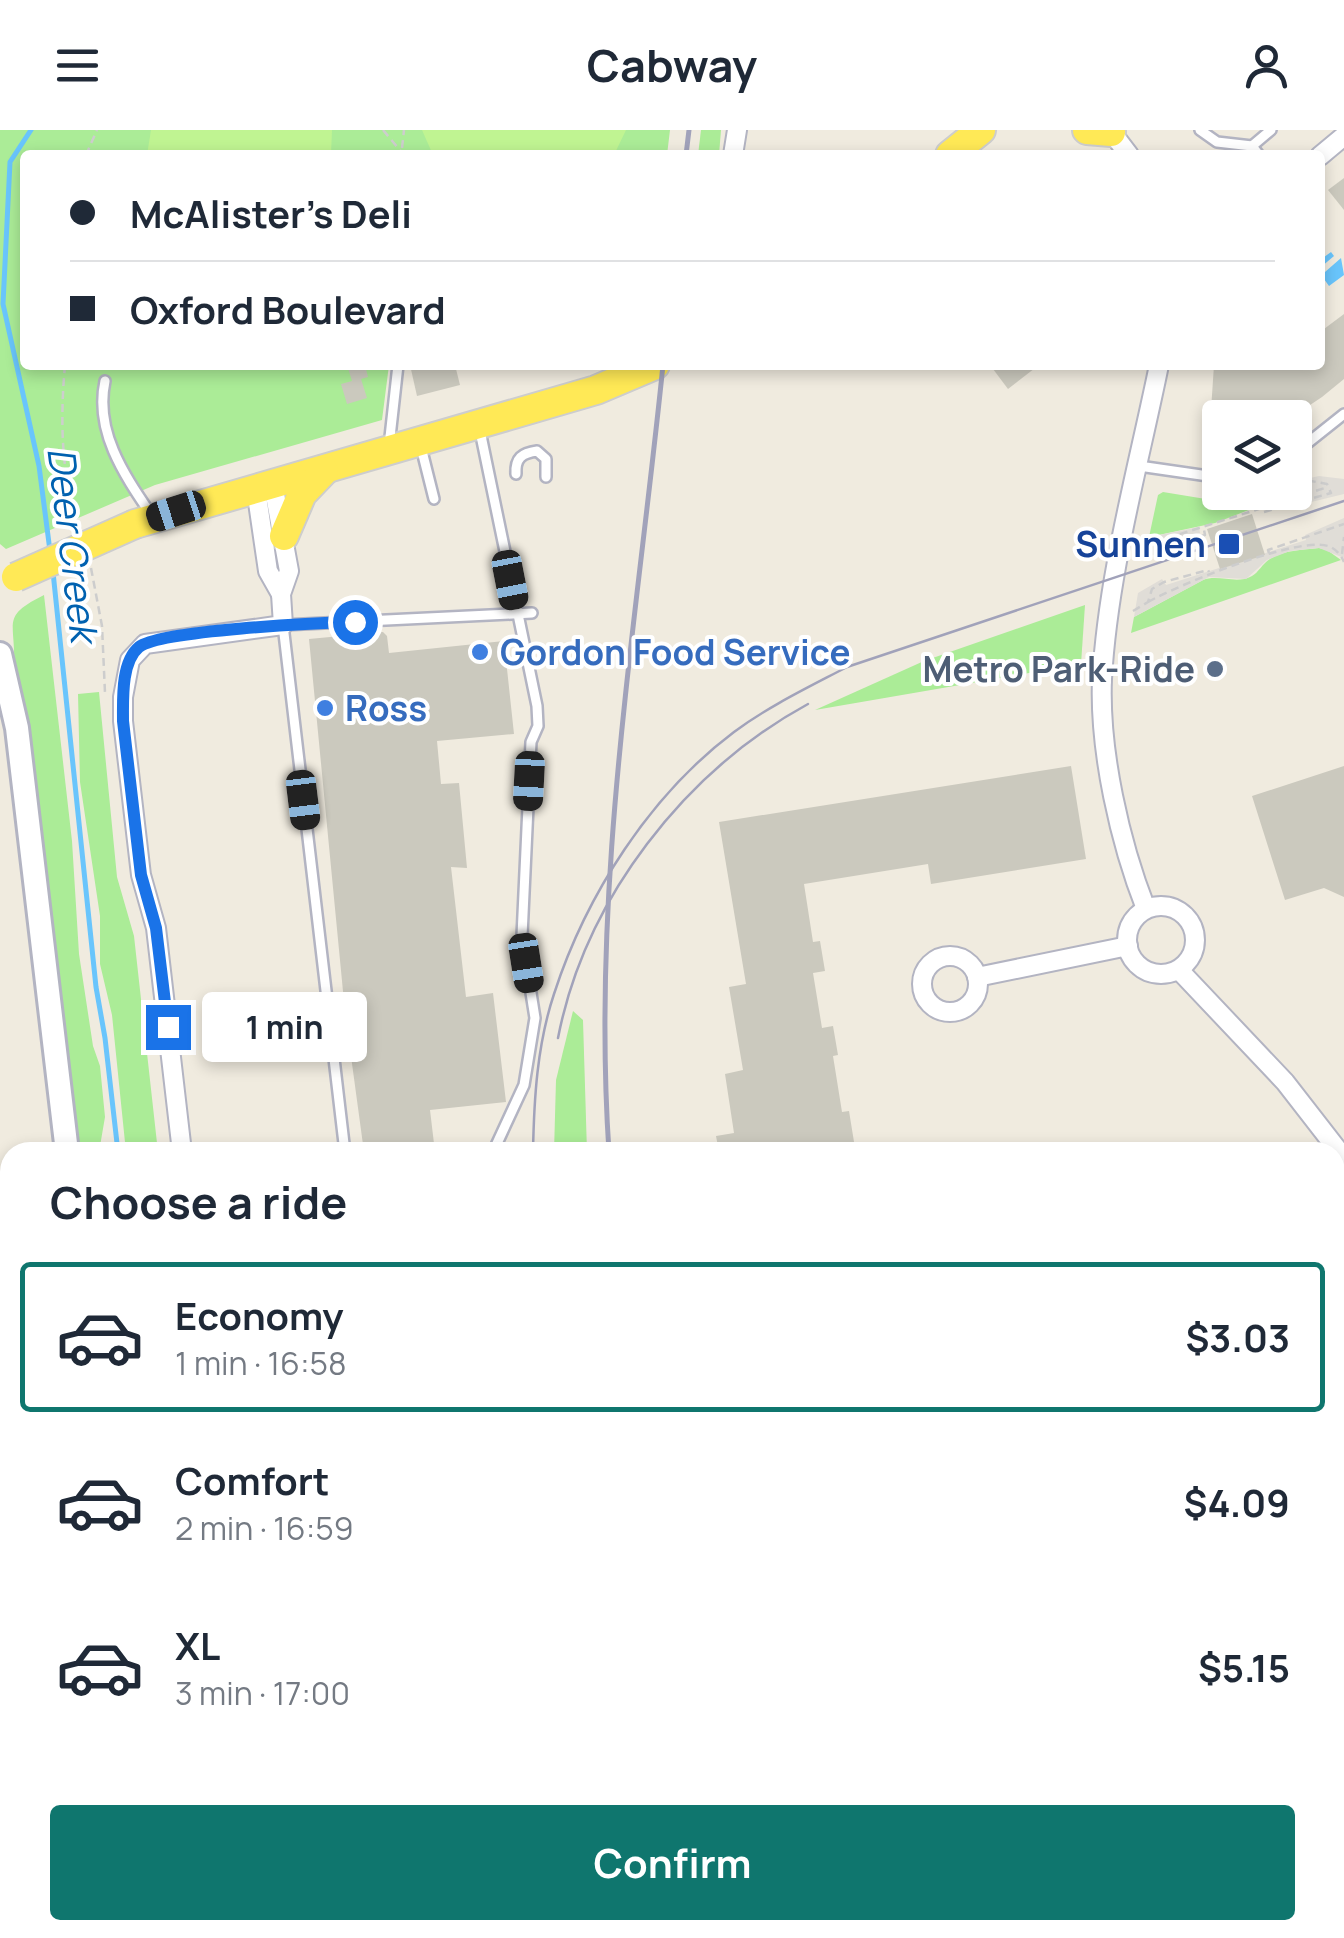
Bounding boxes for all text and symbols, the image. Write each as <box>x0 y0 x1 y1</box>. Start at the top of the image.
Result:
text: Cabway <box>587 34 757 96</box>
icon: menu <box>50 38 105 93</box>
icon: person <box>1239 38 1294 93</box>
text: McAlister's Deli <box>130 187 412 239</box>
text: Oxford Boulevard <box>130 283 446 335</box>
map controls <box>1202 400 1312 510</box>
button: layers <box>1202 400 1312 510</box>
water label: Deer Creek <box>36 444 112 649</box>
car <box>143 487 209 535</box>
place label: Sunnen <box>1075 520 1206 568</box>
marker: Sunnen <box>1216 531 1242 557</box>
car <box>490 548 530 612</box>
route start <box>333 600 378 645</box>
place label: Gordon Food Service <box>500 628 851 676</box>
marker: Gordon Food Service <box>469 641 491 663</box>
place label: Metro Park-Ride <box>923 645 1195 693</box>
marker: Metro Park-Ride <box>1204 658 1226 680</box>
place label: Ross <box>345 684 427 732</box>
marker: Ross <box>314 697 336 719</box>
car <box>512 750 546 812</box>
car <box>284 768 322 832</box>
car <box>506 931 546 995</box>
callout: 1 min <box>203 992 368 1062</box>
route end <box>146 1005 191 1050</box>
text: 1 min <box>245 1005 324 1049</box>
text: Choose a ride <box>50 1171 347 1233</box>
text: Economy <box>175 1289 344 1341</box>
icon: car <box>55 1292 145 1382</box>
text: $3.03 <box>1185 1311 1290 1363</box>
text: 1 min · 16:58 <box>175 1341 347 1385</box>
text: Comfort <box>175 1454 329 1506</box>
icon: car <box>55 1457 145 1547</box>
text: $4.09 <box>1184 1476 1290 1528</box>
text: 2 min · 16:59 <box>175 1506 354 1550</box>
text: XL <box>175 1619 220 1671</box>
icon: car <box>55 1622 145 1712</box>
text: $5.15 <box>1198 1641 1290 1693</box>
text: 3 min · 17:00 <box>175 1671 350 1715</box>
button: Confirm <box>50 1805 1295 1920</box>

